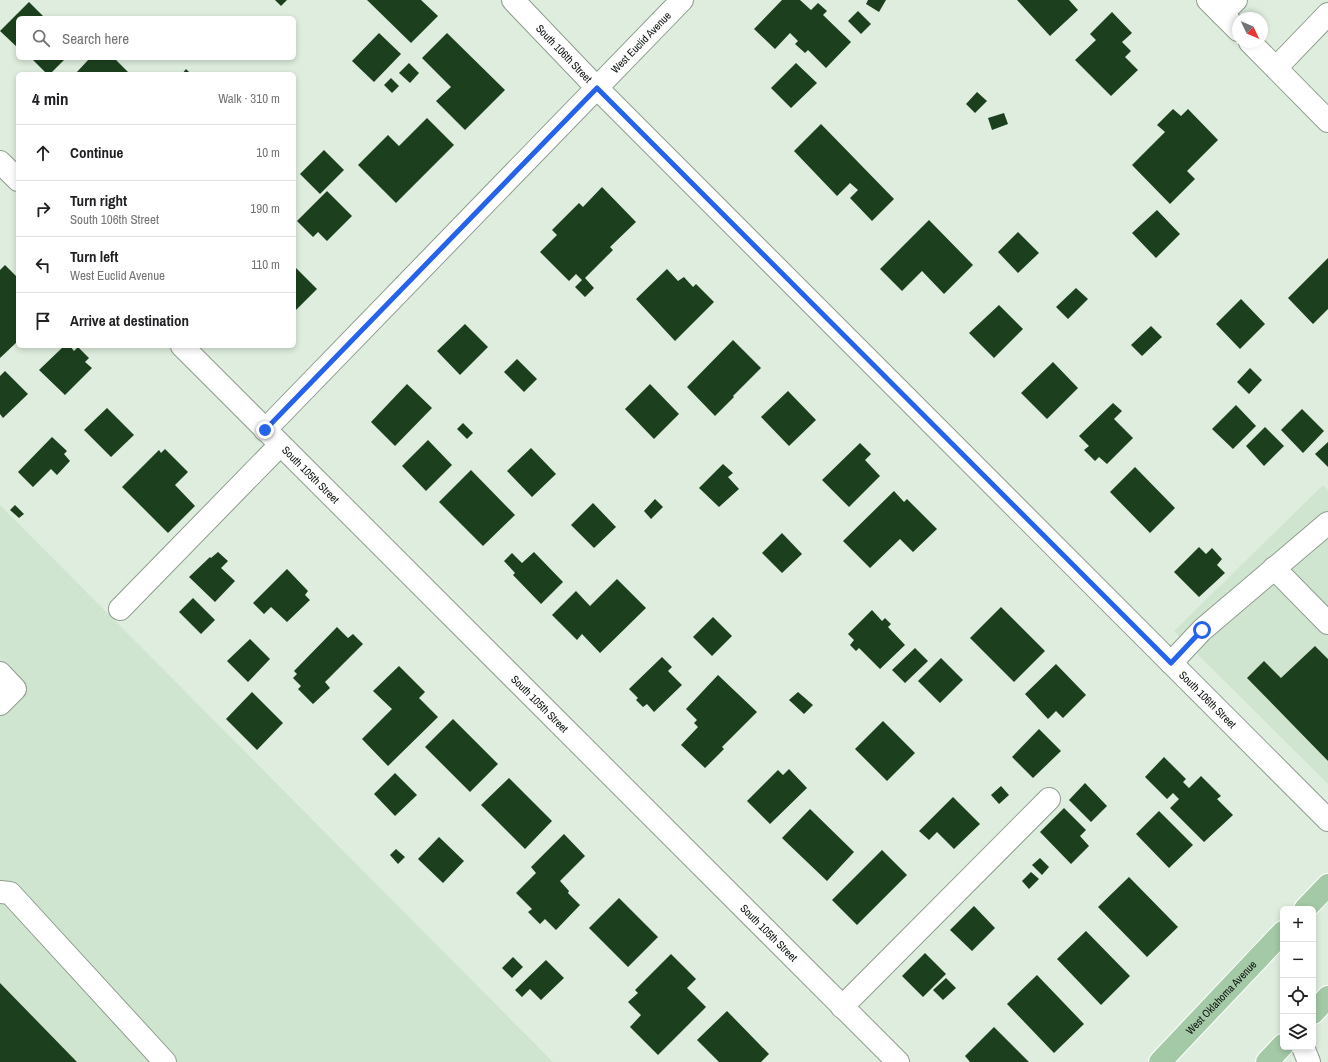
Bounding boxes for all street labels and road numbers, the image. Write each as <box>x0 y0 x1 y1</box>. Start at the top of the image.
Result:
street label: West Euclid Avenue <box>608 9 674 76</box>
street label: South 106th Street <box>533 21 596 86</box>
street label: South 105th Street <box>279 443 343 507</box>
street label: South 106th Street <box>1176 668 1240 732</box>
street label: South 105th Street <box>508 672 572 736</box>
street label: South 105th Street <box>737 901 801 965</box>
street label: West Oklahoma Avenue <box>1183 957 1259 1037</box>

